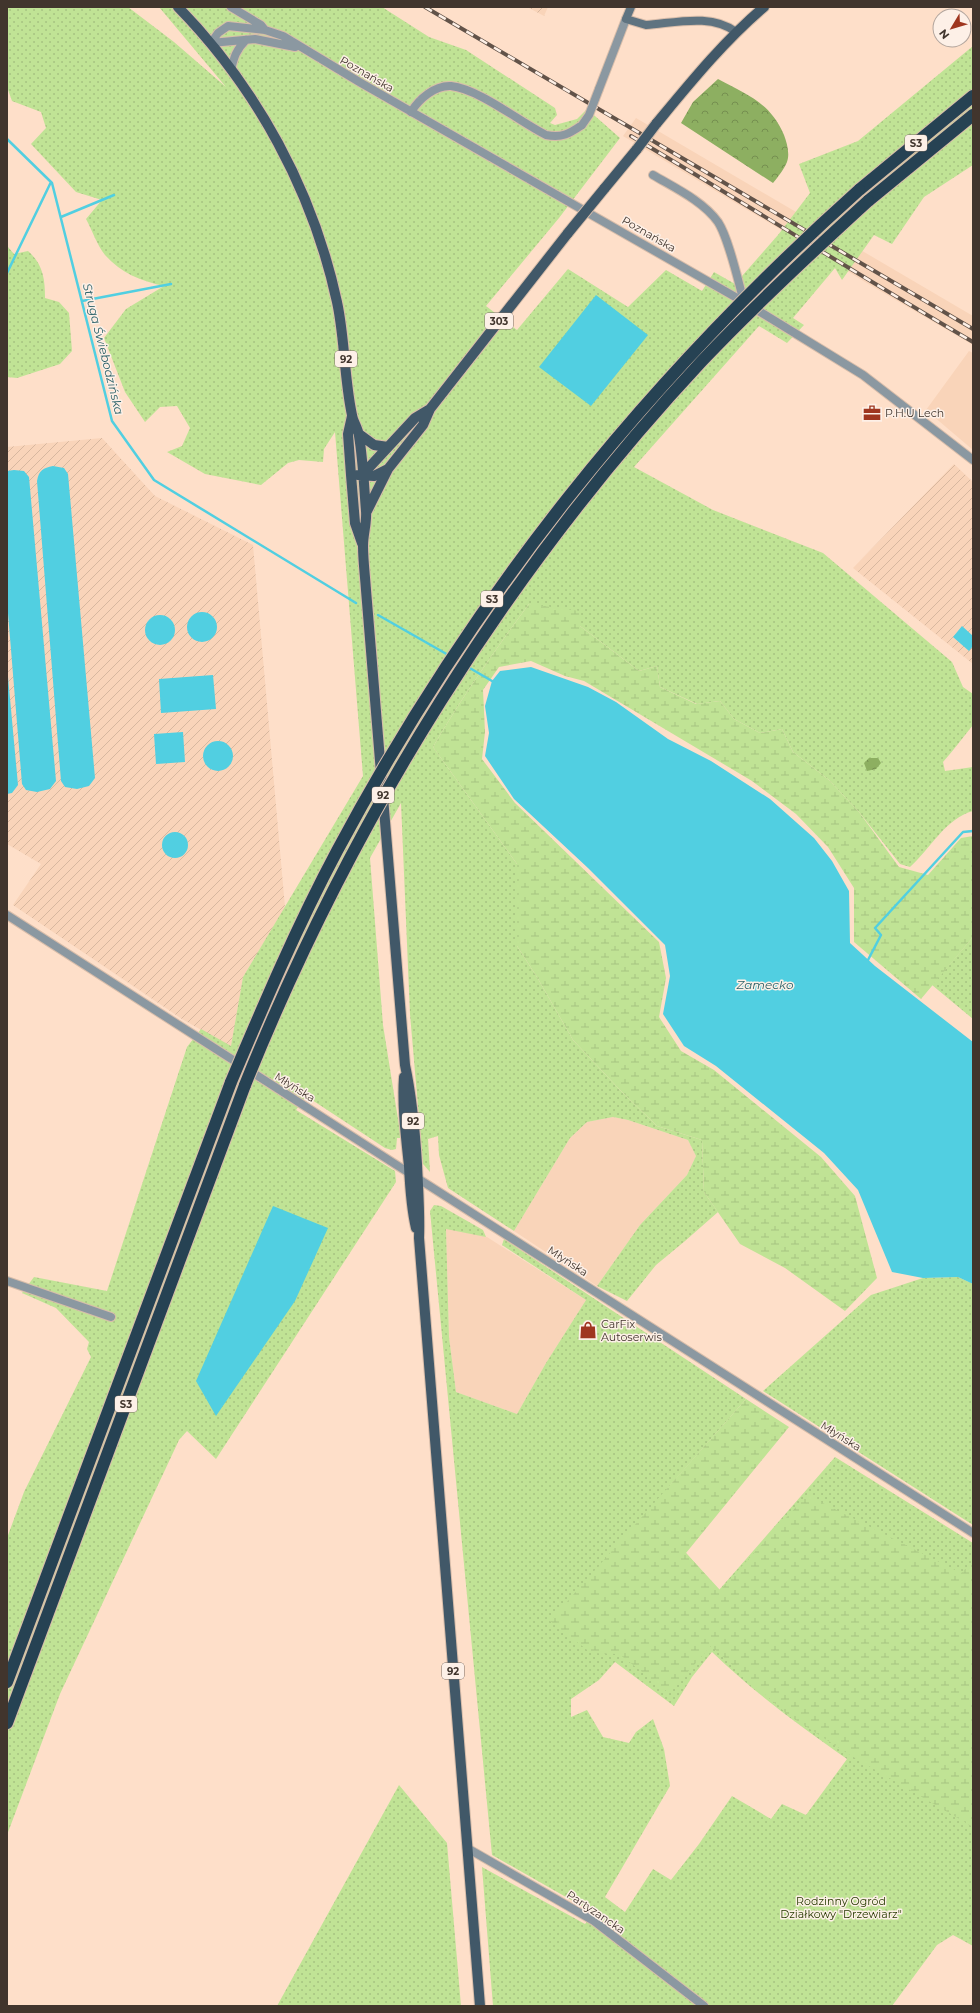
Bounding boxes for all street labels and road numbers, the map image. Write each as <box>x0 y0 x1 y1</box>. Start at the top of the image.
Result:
street label: Poznańska <box>338 53 396 95</box>
road number: S3 <box>905 135 927 151</box>
street label: Poznańska <box>620 213 678 255</box>
road number: 303 <box>485 313 513 329</box>
road number: 92 <box>335 351 357 367</box>
road number: S3 <box>481 591 503 607</box>
road number: 92 <box>372 787 394 803</box>
street label: Młyńska <box>272 1069 318 1105</box>
road number: 92 <box>402 1113 424 1129</box>
street label: Młyńska <box>545 1243 591 1279</box>
road number: S3 <box>115 1396 137 1412</box>
street label: Młyńska <box>818 1418 864 1454</box>
road number: 92 <box>442 1663 464 1679</box>
street label: Partyzancka <box>564 1887 628 1937</box>

